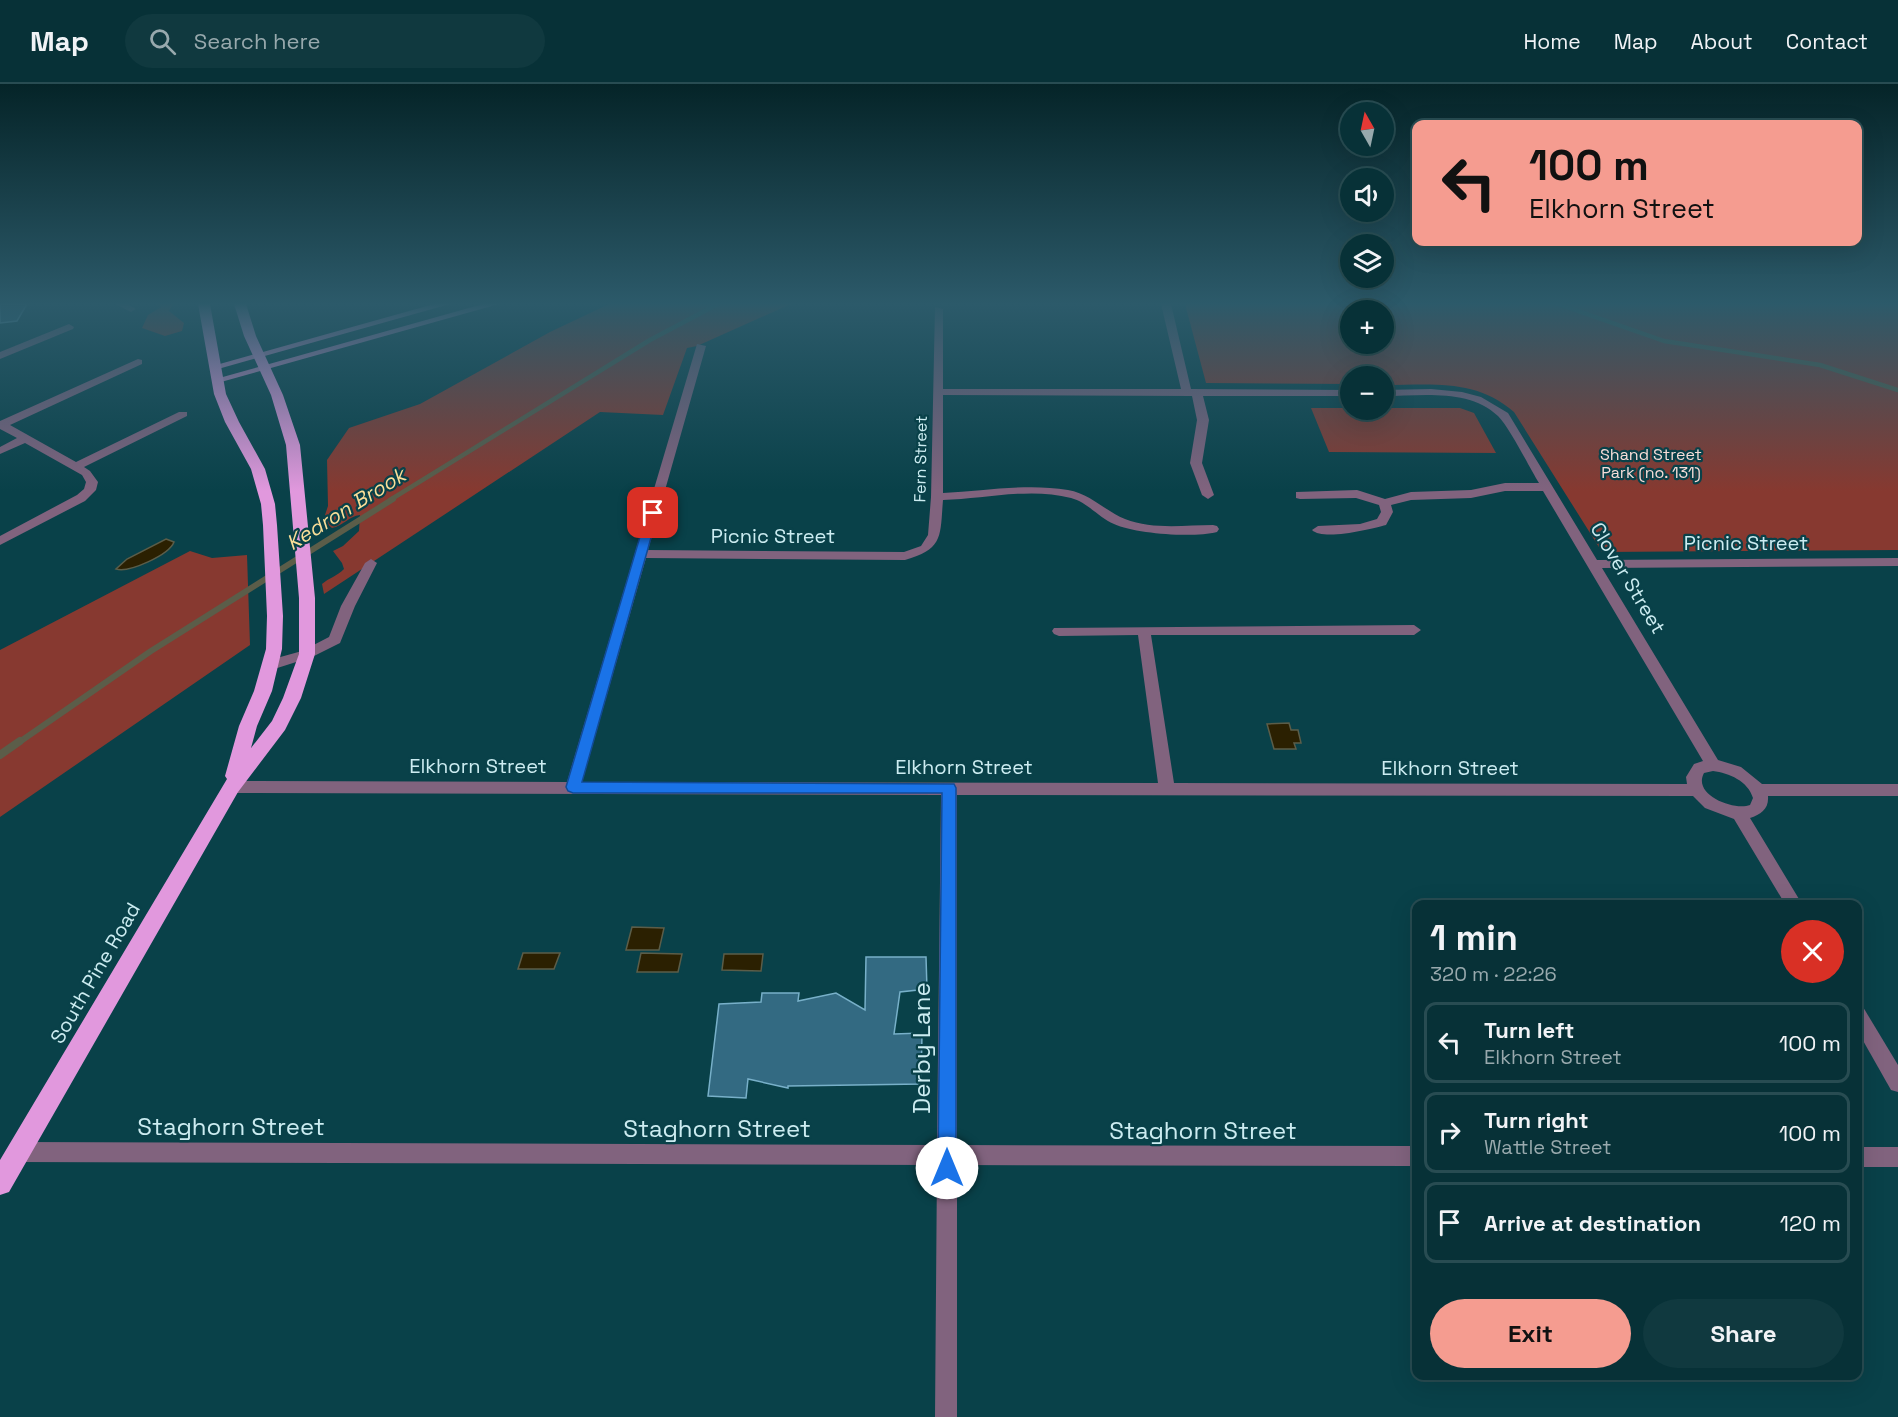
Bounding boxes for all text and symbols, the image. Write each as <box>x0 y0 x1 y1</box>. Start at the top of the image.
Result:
search box <box>125 14 545 68</box>
text: Map <box>30 23 89 59</box>
icon: search <box>146 25 179 58</box>
text: Search here <box>194 27 321 55</box>
text: Home <box>1523 28 1581 55</box>
text: Map <box>1614 28 1658 55</box>
text: About <box>1691 28 1753 55</box>
text: Contact <box>1786 28 1868 55</box>
north arrow <box>1340 102 1394 156</box>
map controls <box>1340 102 1394 420</box>
text: 100 m <box>1529 139 1649 192</box>
icon: left <box>1430 144 1508 222</box>
button: sound <box>1340 168 1394 222</box>
text: Elkhorn Street <box>1529 191 1715 226</box>
button: layers <box>1340 234 1394 288</box>
button: + <box>1340 300 1394 354</box>
button: − <box>1340 366 1394 420</box>
street label: Fern Street <box>909 415 932 503</box>
park label: Shand Street Park (no. 131) <box>1600 444 1702 483</box>
water label: Kedron Brook <box>281 460 413 556</box>
pin <box>627 487 678 538</box>
icon: arrive <box>636 496 669 529</box>
street label: Clover Street <box>1584 517 1672 639</box>
street label: Picnic Street <box>711 523 835 549</box>
street label: Picnic Street <box>1684 530 1808 556</box>
street label: Elkhorn Street <box>409 753 547 779</box>
street label: Elkhorn Street <box>895 754 1033 780</box>
street label: Elkhorn Street <box>1381 755 1519 781</box>
street label: South Pine Road <box>44 898 146 1048</box>
text: 1 min <box>1430 915 1518 961</box>
button: close <box>1781 920 1844 983</box>
text: 320 m · 22:26 <box>1430 961 1557 987</box>
street label: Derby Lane <box>906 982 937 1114</box>
text: Turn left <box>1484 1016 1574 1044</box>
icon: left <box>1433 1026 1466 1059</box>
text: 100 m <box>1779 1029 1841 1057</box>
text: Elkhorn Street <box>1484 1044 1622 1070</box>
text: Turn right <box>1484 1106 1589 1134</box>
street label: Staghorn Street <box>137 1111 325 1142</box>
street label: Staghorn Street <box>623 1113 811 1144</box>
street label: Staghorn Street <box>1109 1115 1297 1146</box>
icon: right <box>1433 1116 1466 1149</box>
text: 100 m <box>1779 1119 1841 1147</box>
text: Wattle Street <box>1484 1134 1611 1160</box>
position arrow <box>915 1136 979 1200</box>
icon: arrive <box>1433 1206 1466 1239</box>
text: Arrive at destination <box>1484 1209 1701 1237</box>
text: 120 m <box>1780 1209 1841 1237</box>
button: Exit <box>1430 1299 1631 1368</box>
button: Share <box>1643 1299 1844 1368</box>

